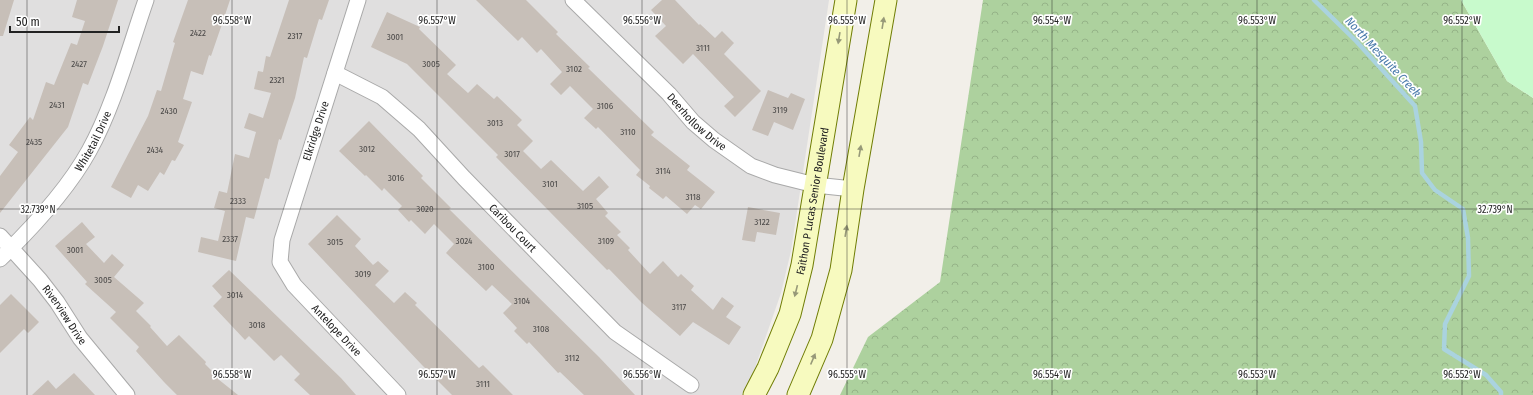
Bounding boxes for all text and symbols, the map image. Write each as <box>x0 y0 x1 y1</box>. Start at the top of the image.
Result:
scale bar <box>10 8 119 34</box>
water label: North Mesquite Creek <box>1342 14 1424 100</box>
text: 50 m <box>16 15 40 29</box>
text: 96.558°W <box>213 15 252 27</box>
text: 96.557°W <box>418 15 456 27</box>
text: 96.556°W <box>623 15 662 27</box>
text: 96.555°W <box>828 15 866 27</box>
text: 96.554°W <box>1033 15 1072 27</box>
text: 96.553°W <box>1238 15 1276 27</box>
text: 96.552°W <box>1443 15 1481 27</box>
one-way arrow <box>880 17 886 29</box>
house number: 2422 <box>190 28 206 38</box>
house number: 2317 <box>288 31 303 41</box>
house number: 3001 <box>387 32 403 42</box>
one-way arrow <box>836 32 842 45</box>
house number: 3111 <box>696 43 710 53</box>
house number: 2427 <box>71 59 87 69</box>
house number: 3005 <box>422 59 440 69</box>
house number: 3102 <box>566 64 582 74</box>
house number: 2321 <box>269 75 285 85</box>
street label: Deerhollow Drive <box>665 90 729 153</box>
house number: 2431 <box>49 100 65 110</box>
street label: Elkridge Drive <box>300 100 332 162</box>
house number: 3106 <box>597 101 614 111</box>
house number: 3119 <box>772 105 788 115</box>
house number: 2430 <box>161 106 178 116</box>
street label: Whitetail Drive <box>72 109 114 174</box>
house number: 3013 <box>487 118 503 128</box>
street label: Faithon P Lucas Senior Boulevard <box>793 126 831 276</box>
house number: 3110 <box>620 127 636 137</box>
house number: 2435 <box>26 137 42 147</box>
house number: 3012 <box>359 144 375 154</box>
house number: 2434 <box>147 145 164 155</box>
one-way arrow <box>857 145 863 157</box>
house number: 3017 <box>504 149 520 159</box>
house number: 3114 <box>655 166 671 176</box>
house number: 3016 <box>388 173 405 183</box>
house number: 3101 <box>542 179 558 189</box>
house number: 3118 <box>685 192 701 202</box>
house number: 2333 <box>230 196 246 206</box>
street label: Caribou Court <box>487 201 539 255</box>
house number: 3105 <box>577 201 593 211</box>
text: 32.739°N <box>21 204 55 216</box>
house number: 3020 <box>416 204 434 214</box>
text: 32.739°N <box>1478 204 1512 216</box>
house number: 3122 <box>754 217 770 227</box>
one-way arrow <box>843 225 849 237</box>
house number: 2337 <box>222 234 238 244</box>
house number: 3024 <box>456 236 473 246</box>
house number: 3109 <box>598 236 614 246</box>
house number: 3015 <box>327 237 343 247</box>
house number: 3001 <box>67 245 83 255</box>
house number: 3100 <box>478 262 495 272</box>
house number: 3019 <box>355 269 371 279</box>
house number: 3005 <box>94 275 112 285</box>
street label: Riverview Drive <box>40 282 89 347</box>
one-way arrow <box>792 284 798 297</box>
house number: 3014 <box>227 290 244 300</box>
house number: 3104 <box>514 296 531 306</box>
street label: Antelope Drive <box>309 302 364 359</box>
house number: 3117 <box>672 302 687 312</box>
house number: 3018 <box>249 320 266 330</box>
house number: 3108 <box>533 324 550 334</box>
house number: 3112 <box>565 353 579 363</box>
one-way arrow <box>811 353 817 365</box>
text: 96.558°W <box>213 369 252 381</box>
text: 96.557°W <box>418 369 456 381</box>
text: 96.556°W <box>623 369 662 381</box>
text: 96.555°W <box>828 369 866 381</box>
text: 96.554°W <box>1033 369 1072 381</box>
text: 96.553°W <box>1238 369 1276 381</box>
text: 96.552°W <box>1443 369 1481 381</box>
house number: 3111 <box>476 379 490 389</box>

